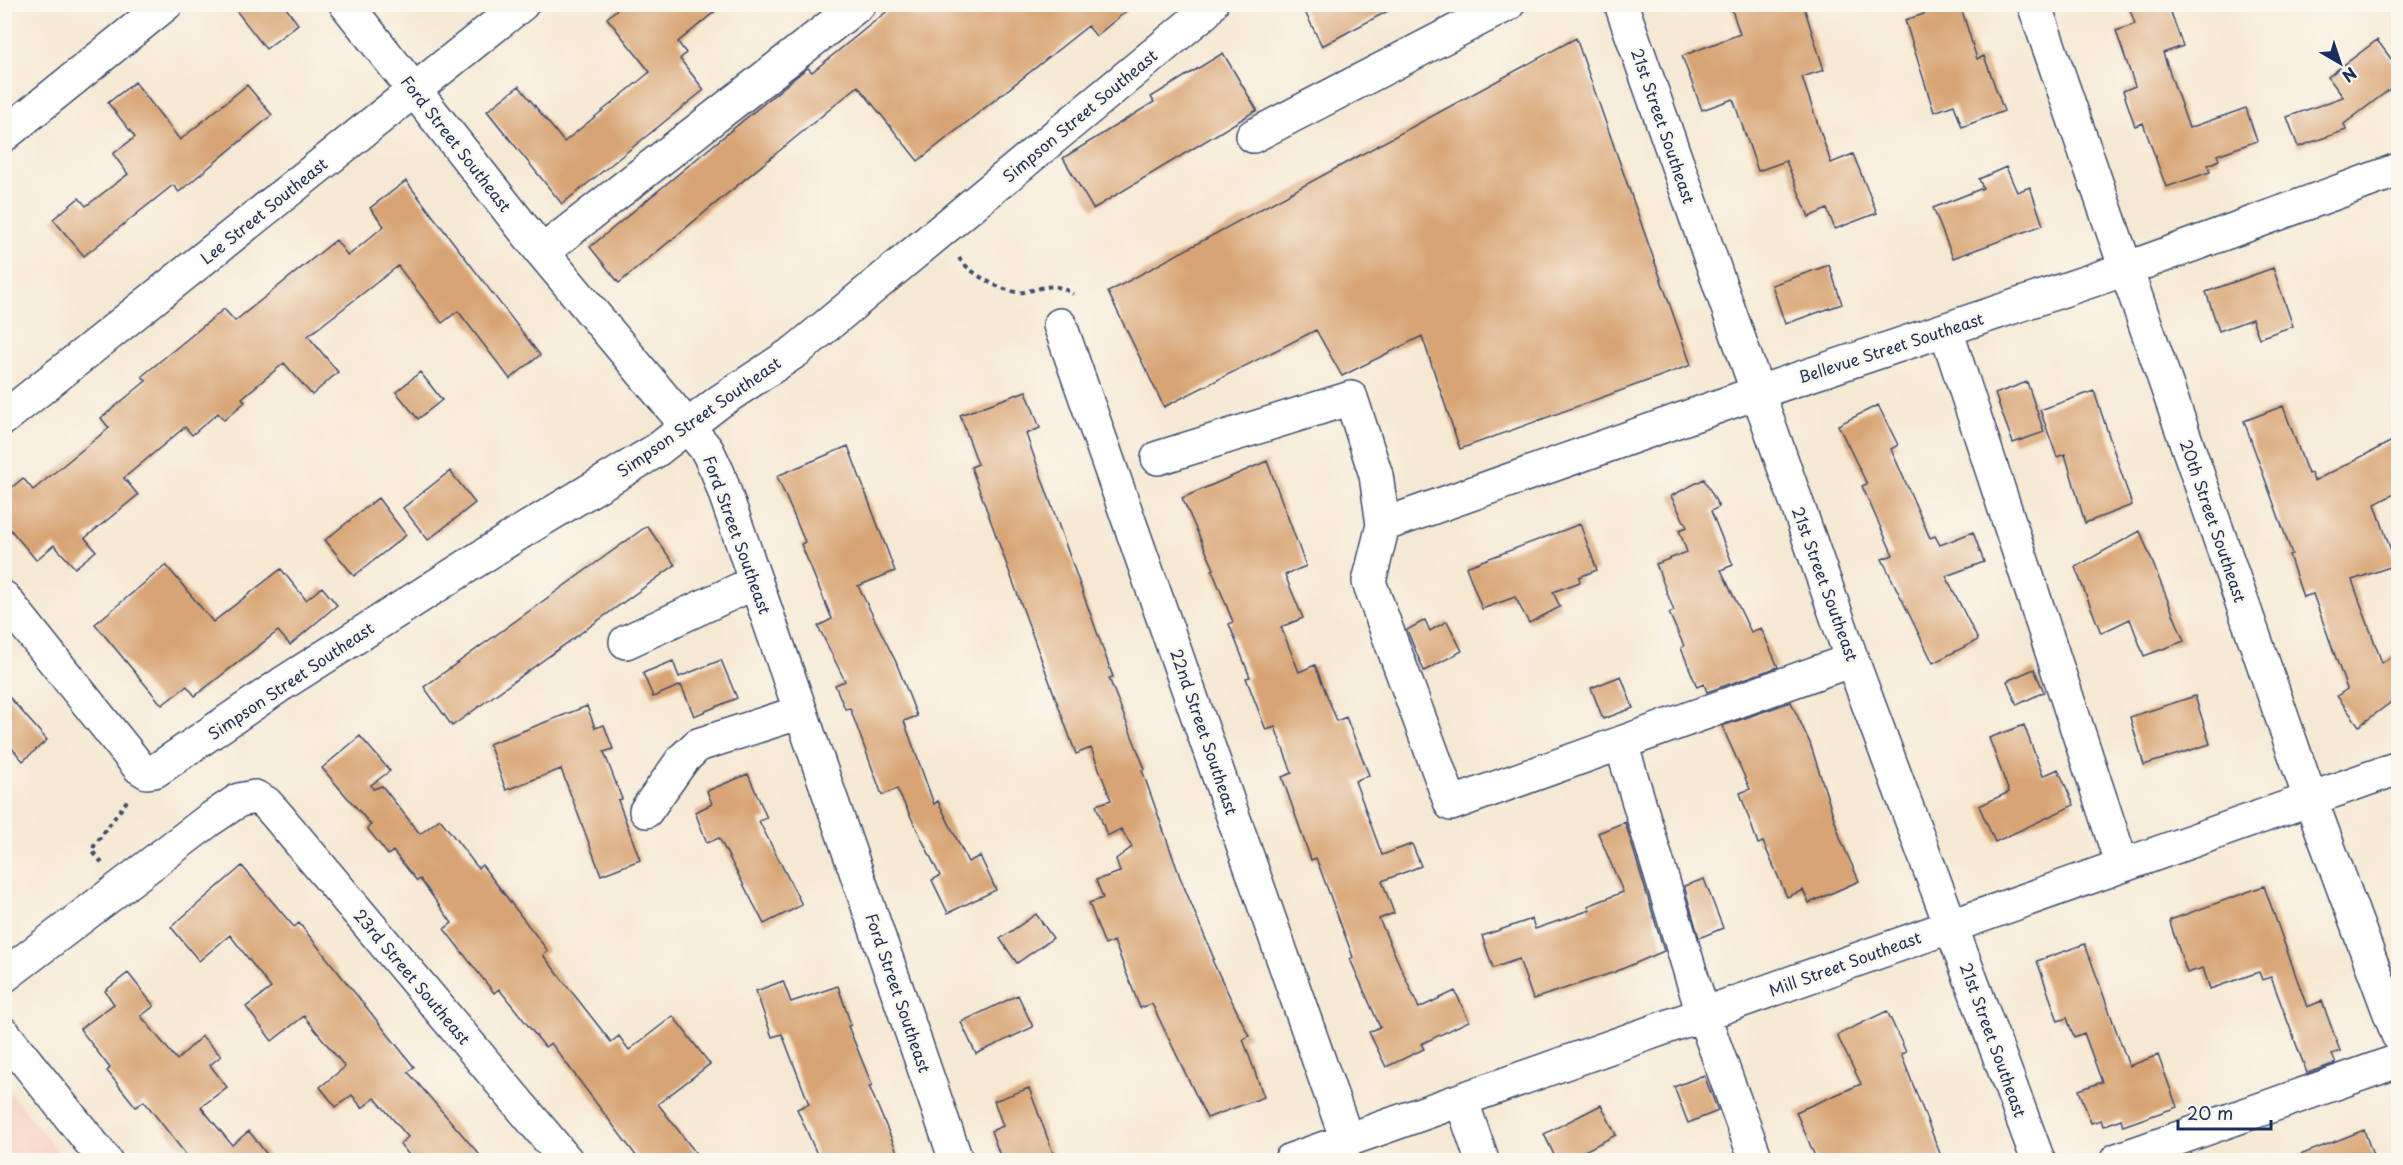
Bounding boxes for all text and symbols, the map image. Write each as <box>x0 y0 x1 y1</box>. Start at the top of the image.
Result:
north arrow <box>2310 33 2370 93</box>
street label: Simpson Street Southeast <box>997 43 1162 187</box>
street label: 21st Street Southeast <box>1626 45 1702 207</box>
text: N <box>2338 62 2363 89</box>
street label: Ford Street Southeast <box>396 70 518 217</box>
street label: Lee Street Southeast <box>195 151 332 269</box>
street label: Bellevue Street Southeast <box>1795 306 1986 388</box>
street label: Simpson Street Southeast <box>611 350 785 482</box>
street label: 20th Street Southeast <box>2175 436 2253 605</box>
street label: Ford Street Southeast <box>698 452 778 617</box>
street label: 21st Street Southeast <box>1787 503 1865 664</box>
street label: Simpson Street Southeast <box>203 616 378 745</box>
street label: 22nd Street Southeast <box>1165 645 1245 818</box>
street label: 23rd Street Southeast <box>349 903 477 1049</box>
street label: Ford Street Southeast <box>860 910 938 1076</box>
street label: Mill Street Southeast <box>1765 924 1924 1002</box>
street label: 21st Street Southeast <box>1955 959 2033 1120</box>
scale bar <box>2178 1093 2271 1131</box>
text: 20 m <box>2187 1099 2233 1126</box>

